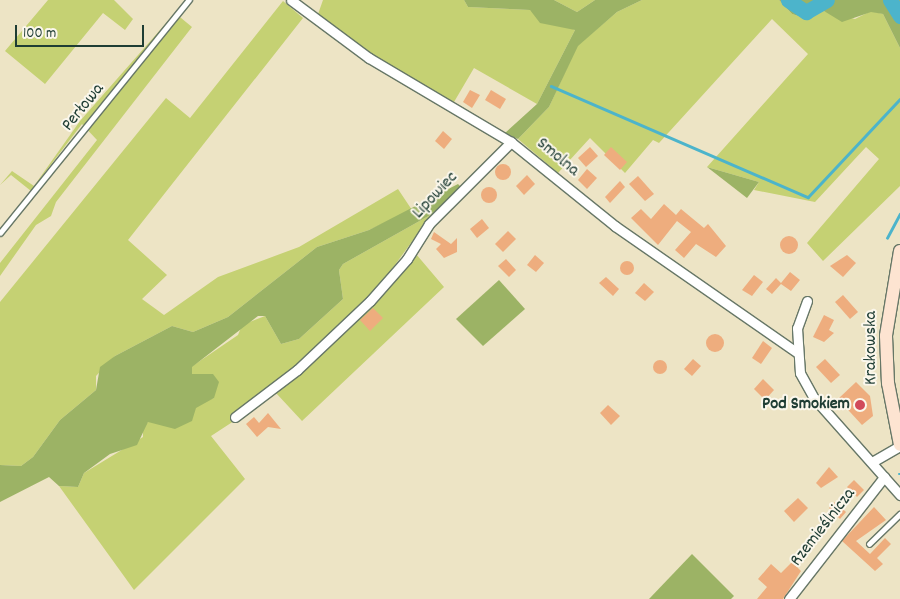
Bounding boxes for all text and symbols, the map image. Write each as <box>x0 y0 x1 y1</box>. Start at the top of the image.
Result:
scale bar <box>18 15 146 47</box>
text: 100 m <box>23 23 56 45</box>
street label: Perłowa <box>58 80 110 136</box>
street label: Smolna <box>531 134 583 182</box>
street label: Lipowiec <box>409 168 463 224</box>
street label: Krakowska <box>861 311 883 385</box>
place label: Pod Smokiem <box>762 394 850 416</box>
marker: Pod Smokiem <box>854 399 866 411</box>
street label: Rzemieślnicza <box>787 485 861 571</box>

